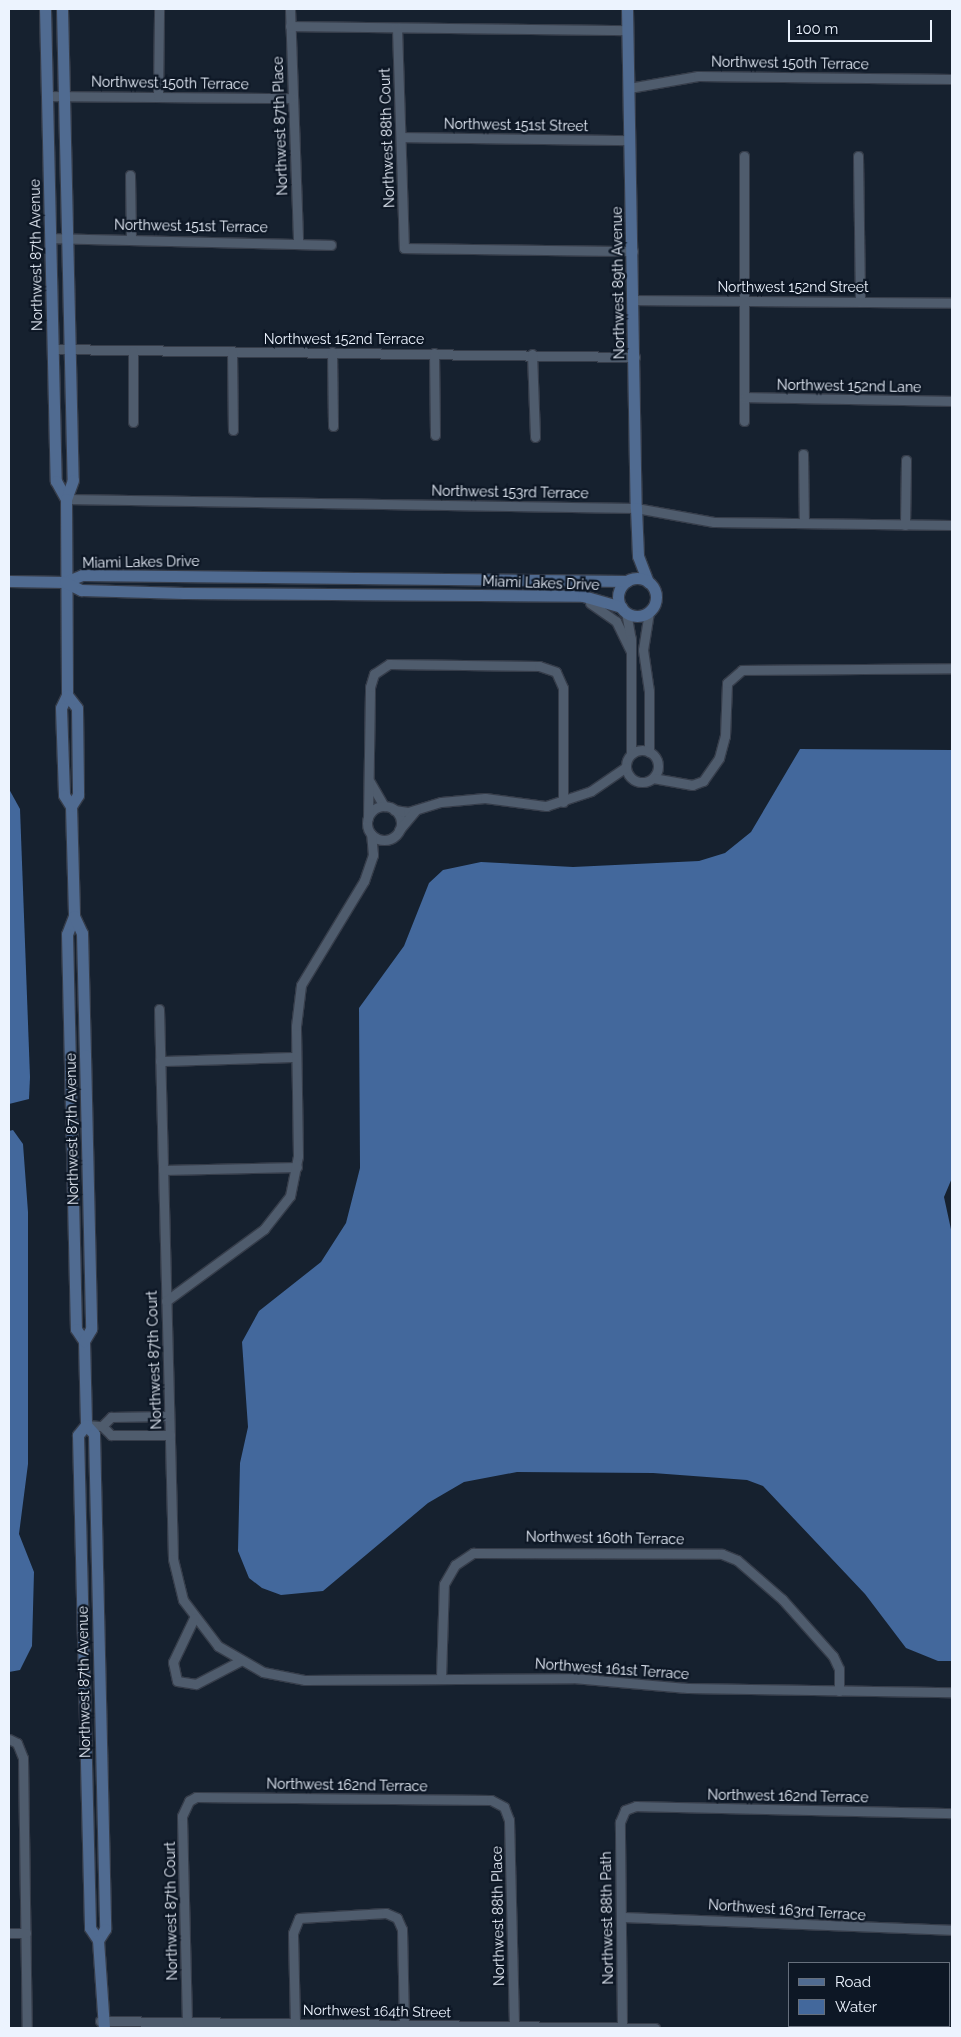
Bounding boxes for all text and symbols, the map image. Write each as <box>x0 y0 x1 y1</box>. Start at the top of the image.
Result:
scale bar <box>791 10 935 42</box>
text: 100 m <box>796 20 838 38</box>
street label: Northwest 150th Terrace <box>711 53 869 73</box>
street label: Northwest 87th Place <box>269 56 291 196</box>
street label: Northwest 88th Court <box>376 68 398 208</box>
street label: Northwest 150th Terrace <box>91 73 249 93</box>
street label: Northwest 151st Street <box>444 115 588 135</box>
street label: Northwest 87th Avenue <box>26 179 46 331</box>
street label: Northwest 89th Avenue <box>608 206 628 360</box>
street label: Northwest 151st Terrace <box>114 216 268 236</box>
street label: Northwest 152nd Street <box>717 279 869 295</box>
street label: Northwest 152nd Terrace <box>264 331 424 347</box>
street label: Northwest 152nd Lane <box>777 376 921 396</box>
street label: Northwest 153rd Terrace <box>431 482 589 502</box>
street label: Miami Lakes Drive <box>82 553 200 571</box>
street label: Miami Lakes Drive <box>482 573 600 593</box>
street label: Northwest 87th Avenue <box>62 1053 82 1205</box>
street label: Northwest 87th Court <box>143 1290 165 1430</box>
street label: Northwest 160th Terrace <box>525 1528 685 1548</box>
street label: Northwest 87th Avenue <box>74 1606 94 1758</box>
street label: Northwest 161st Terrace <box>534 1655 690 1683</box>
street label: Northwest 162nd Terrace <box>266 1775 428 1795</box>
street label: Northwest 162nd Terrace <box>707 1786 869 1806</box>
street label: Northwest 87th Court <box>161 1841 181 1981</box>
street label: Northwest 88th Place <box>488 1846 508 1986</box>
street label: Northwest 88th Path <box>597 1851 617 1985</box>
street label: Northwest 163rd Terrace <box>707 1896 867 1924</box>
legend <box>788 1962 951 2027</box>
text: Road <box>835 1973 871 1991</box>
text: Water <box>835 1998 877 2016</box>
street label: Northwest 164th Street <box>303 2001 451 2021</box>

